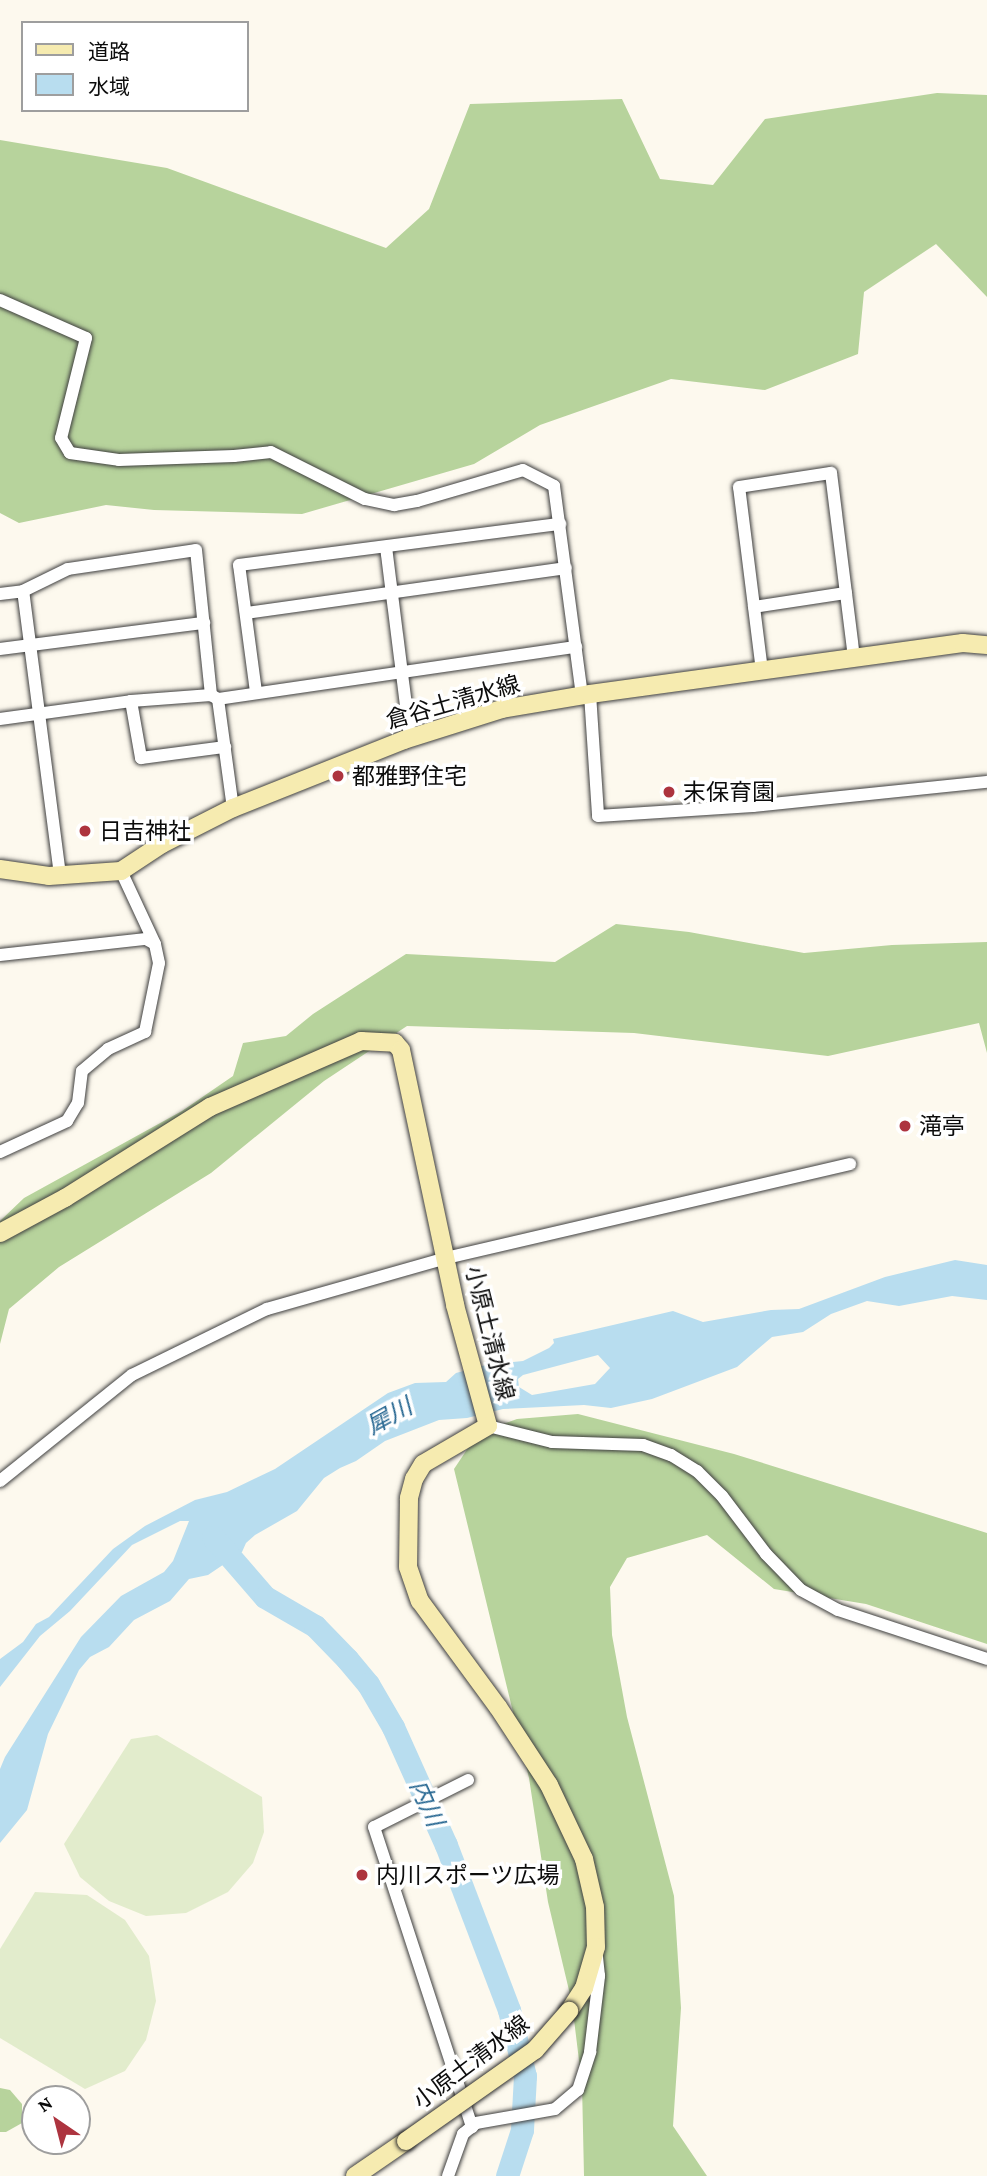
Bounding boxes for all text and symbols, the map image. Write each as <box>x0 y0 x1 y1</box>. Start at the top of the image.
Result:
legend <box>21 21 248 112</box>
text: 道路 <box>88 40 130 64</box>
text: 水域 <box>88 75 130 99</box>
street label: 倉谷土清水線 <box>383 670 523 734</box>
place label: 都雅野住宅 <box>352 762 467 790</box>
marker: 都雅野住宅 <box>330 768 346 784</box>
place label: 末保育園 <box>683 778 775 806</box>
marker: 末保育園 <box>661 784 677 800</box>
place label: 日吉神社 <box>99 817 191 845</box>
marker: 日吉神社 <box>77 823 93 839</box>
place label: 滝亭 <box>919 1112 965 1140</box>
marker: 滝亭 <box>897 1118 913 1134</box>
street label: 小原土清水線 <box>460 1263 520 1403</box>
water label: 犀川 <box>361 1392 417 1440</box>
water label: 内川 <box>404 1775 450 1831</box>
place label: 内川スポーツ広場 <box>376 1861 560 1889</box>
marker: 内川スポーツ広場 <box>354 1867 370 1883</box>
street label: 小原土清水線 <box>408 2009 534 2115</box>
north arrow <box>21 2085 91 2155</box>
text: N <box>33 2092 56 2116</box>

